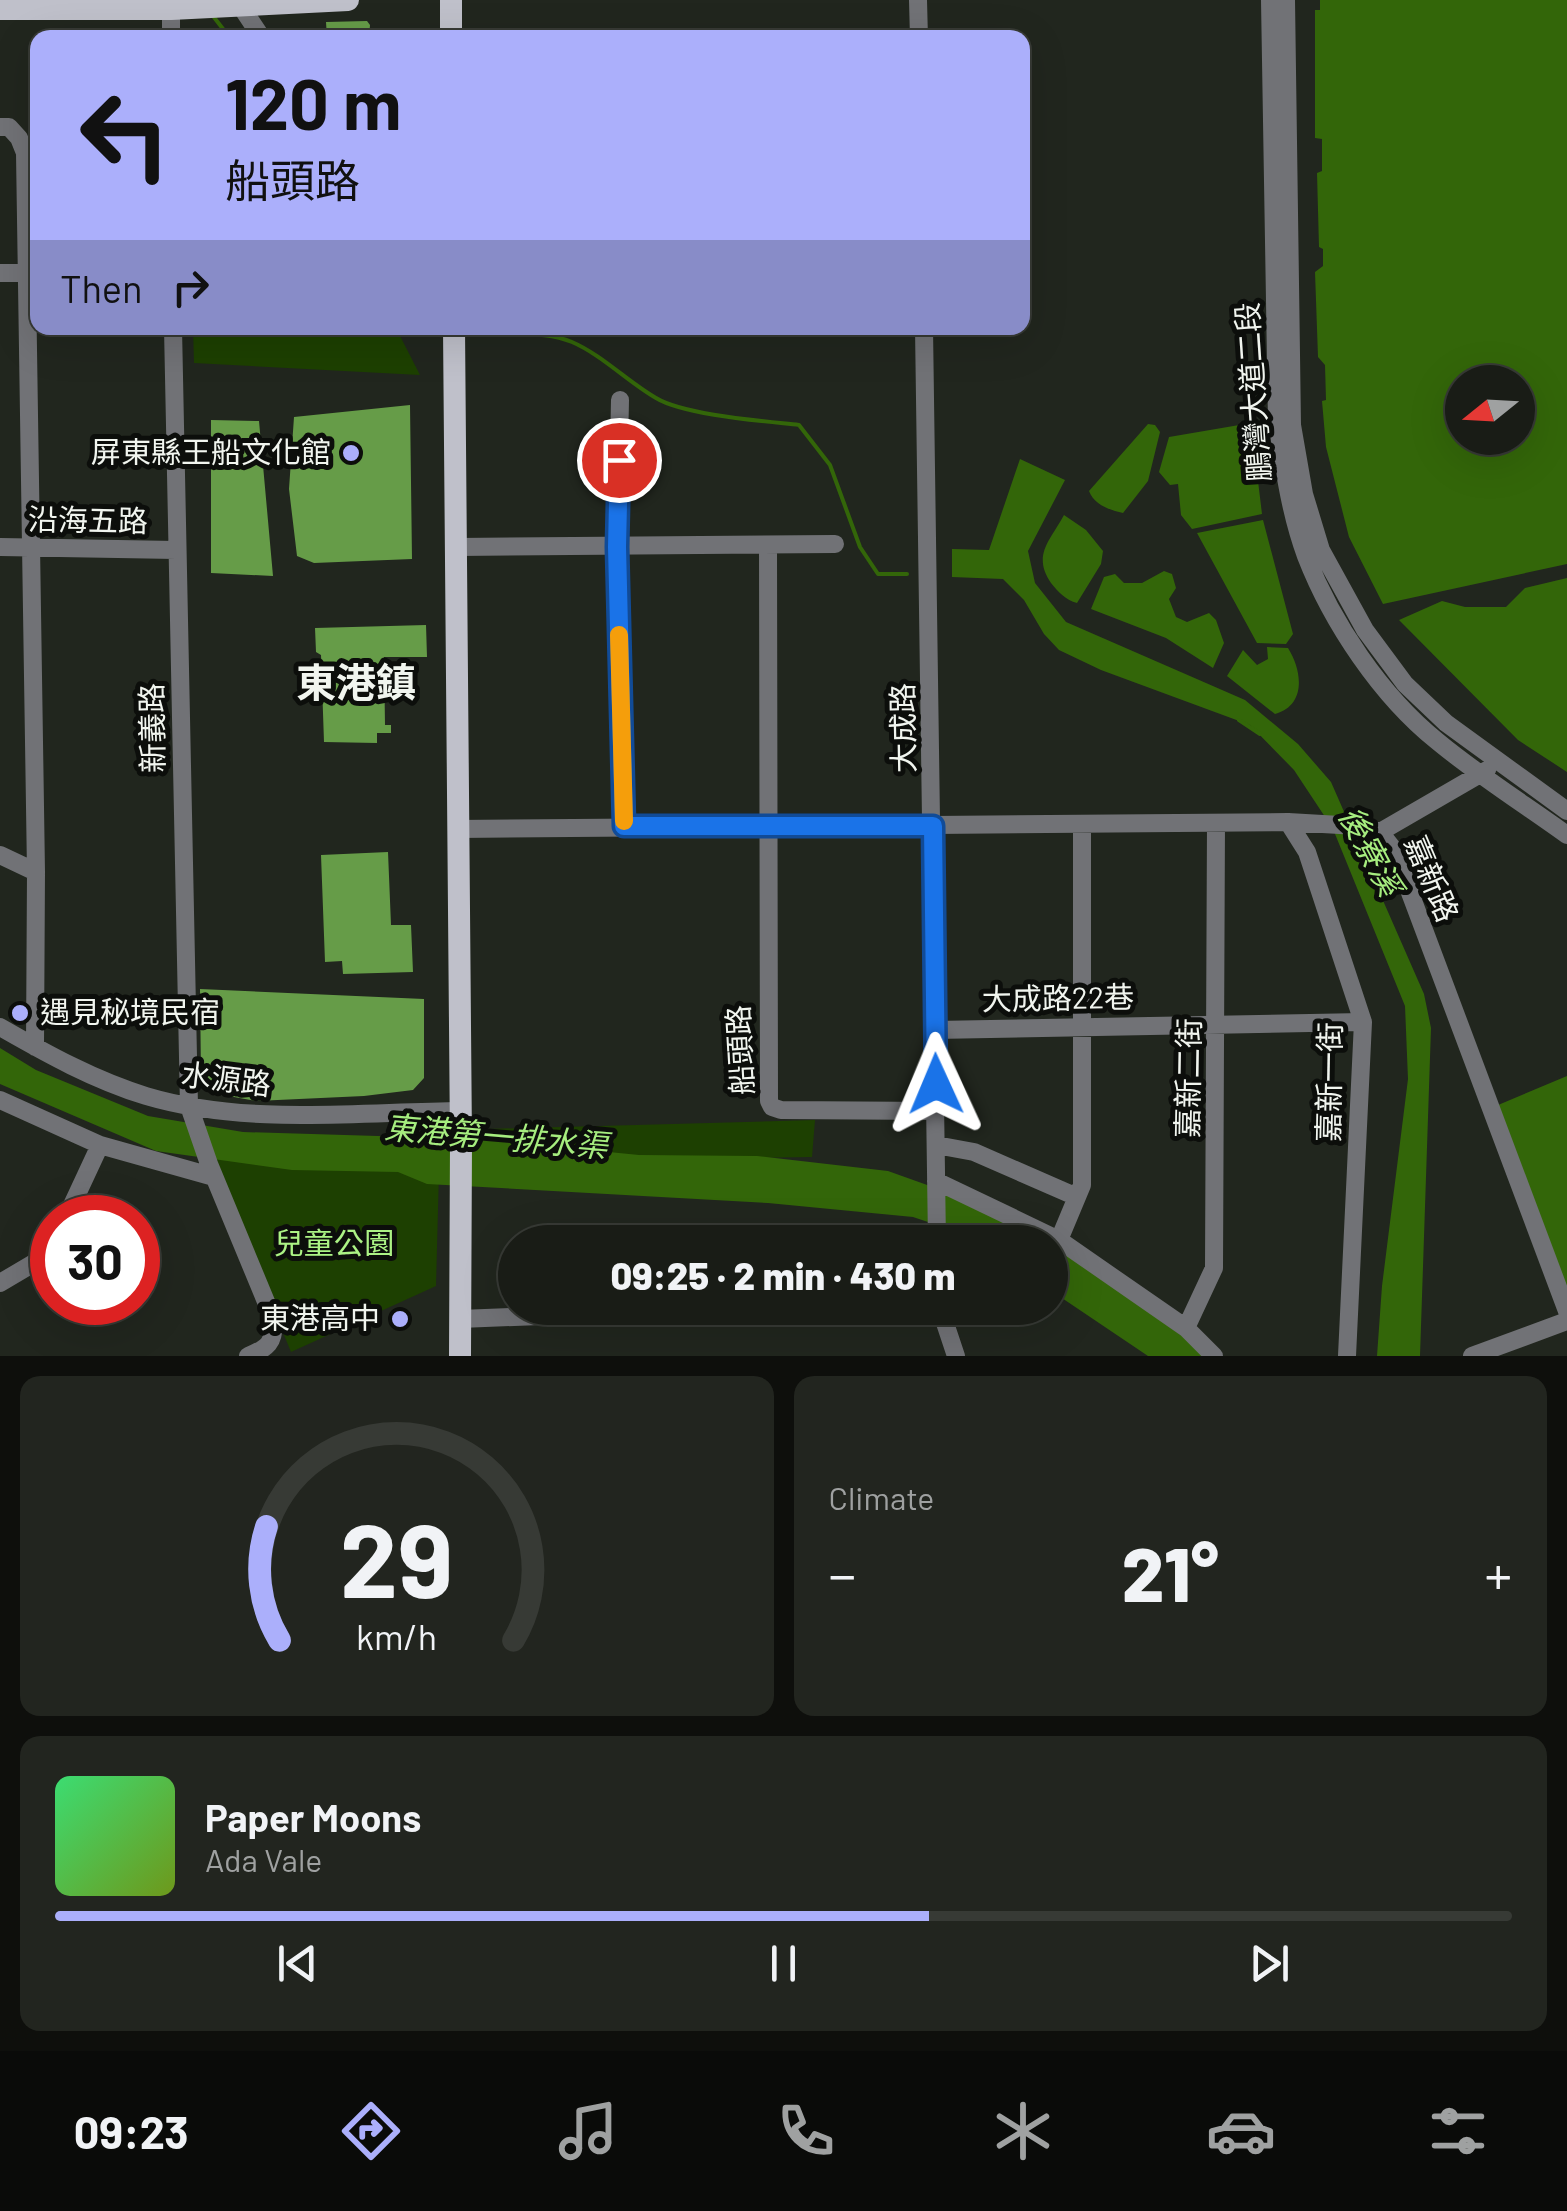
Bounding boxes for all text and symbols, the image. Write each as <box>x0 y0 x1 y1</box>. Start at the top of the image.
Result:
text: 120 m <box>225 60 401 144</box>
icon: left <box>60 70 190 200</box>
text: 船頭路 <box>225 152 360 206</box>
icon: right <box>163 260 218 315</box>
text: Then <box>60 265 143 311</box>
street label: 鵬灣大道二段 <box>1228 301 1276 483</box>
north arrow <box>1445 365 1535 455</box>
map controls <box>1445 365 1535 455</box>
pin <box>577 418 662 503</box>
place label: 屏東縣王船文化館 <box>91 433 331 469</box>
icon: arrive <box>592 433 647 488</box>
marker: 屏東縣王船文化館 <box>340 442 362 464</box>
street label: 沿海五路 <box>28 500 148 538</box>
district label: 東港鎮 <box>296 657 416 705</box>
street label: 新義路 <box>132 683 170 773</box>
street label: 大成路 <box>883 683 921 773</box>
water label: 後寮溪 <box>1332 799 1413 905</box>
street label: 嘉新路 <box>1399 830 1467 927</box>
street label: 大成路22巷 <box>982 978 1134 1016</box>
place label: 遇見秘境民宿 <box>40 993 220 1029</box>
marker: 遇見秘境民宿 <box>9 1002 31 1024</box>
street label: 船頭路 <box>719 1004 759 1096</box>
street label: 嘉新二街 <box>1168 1018 1206 1138</box>
street label: 嘉新一街 <box>1309 1022 1347 1142</box>
position arrow <box>884 1032 988 1136</box>
street label: 水源路 <box>179 1055 273 1101</box>
water label: 東港第一排水渠 <box>383 1106 613 1164</box>
speed limit sign: 30 <box>30 1195 160 1325</box>
park label: 兒童公園 <box>274 1224 394 1260</box>
text: 09:25 · 2 min · 430 m <box>611 1252 955 1298</box>
place label: 東港高中 <box>260 1299 380 1335</box>
marker: 東港高中 <box>389 1308 411 1330</box>
text: Climate <box>829 1478 934 1516</box>
text: 29 <box>340 1494 453 1619</box>
text: 21° <box>1122 1527 1219 1617</box>
text: − <box>829 1540 856 1606</box>
text: + <box>1484 1540 1512 1606</box>
text: km/h <box>356 1614 437 1657</box>
text: Paper Moons <box>205 1794 421 1840</box>
text: Ada Vale <box>205 1840 322 1878</box>
icon: previous <box>270 1936 325 1991</box>
icon: pause <box>756 1936 811 1991</box>
icon: next <box>1242 1936 1297 1991</box>
icon: directions <box>336 2096 406 2166</box>
icon: music <box>553 2096 623 2166</box>
icon: phone <box>771 2096 841 2166</box>
icon: climate <box>988 2096 1058 2166</box>
icon: car <box>1206 2096 1276 2166</box>
icon: filters <box>1423 2096 1493 2166</box>
text: 09:23 <box>74 2104 189 2158</box>

